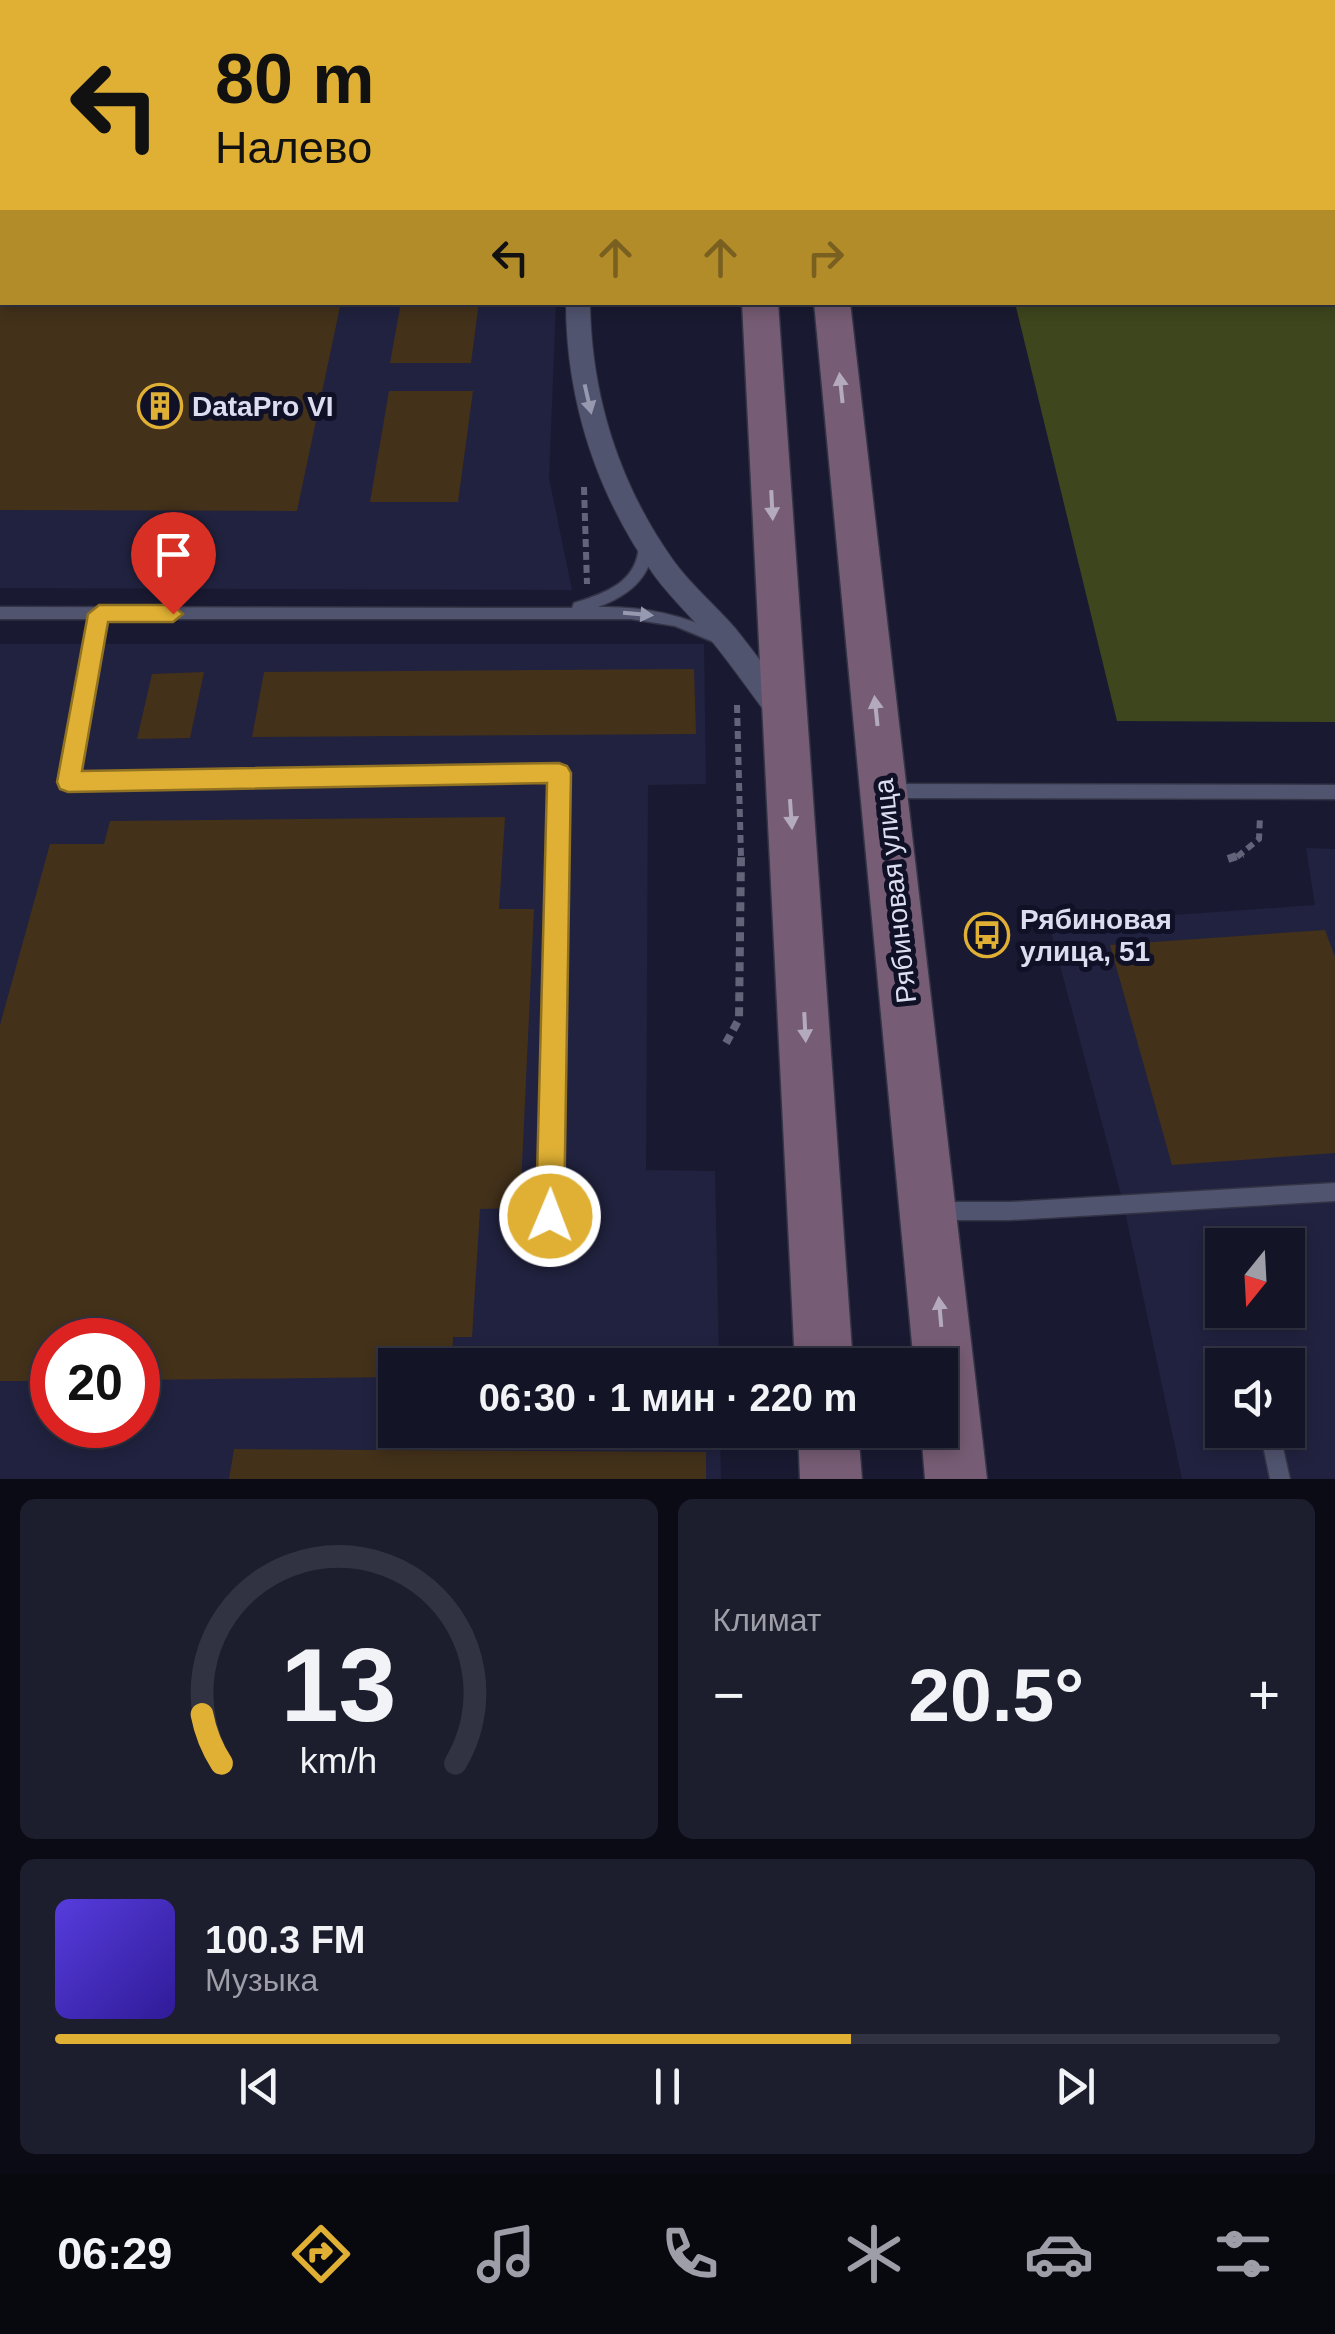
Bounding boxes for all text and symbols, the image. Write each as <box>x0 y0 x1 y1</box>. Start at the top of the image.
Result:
icon: left <box>50 40 180 170</box>
text: 80 m <box>215 40 375 118</box>
text: Налево <box>215 122 372 173</box>
icon: left <box>483 230 538 285</box>
icon: ahead <box>588 230 643 285</box>
icon: ahead <box>693 230 748 285</box>
icon: right <box>798 230 853 285</box>
one-way arrow <box>833 371 849 403</box>
building icon: DataPro VI <box>137 383 183 429</box>
one-way arrow <box>581 384 596 415</box>
place label: DataPro VI <box>192 391 334 422</box>
one-way arrow <box>764 489 780 521</box>
pin <box>131 512 216 615</box>
icon: arrive <box>146 527 201 582</box>
one-way arrow <box>623 607 655 623</box>
one-way arrow <box>868 694 884 726</box>
street label: Рябиновая улица <box>868 777 922 1005</box>
one-way arrow <box>784 798 800 830</box>
place label: Рябиновая улица, 51 <box>1020 904 1172 967</box>
bus stop icon: Рябиновая улица, 51 <box>964 912 1010 958</box>
one-way arrow <box>797 1012 813 1044</box>
position arrow <box>498 1164 602 1268</box>
north arrow <box>1205 1228 1305 1328</box>
map controls <box>1205 1228 1305 1448</box>
one-way arrow <box>932 1296 948 1328</box>
speed limit sign: 20 <box>30 1318 160 1448</box>
button: sound <box>1205 1348 1305 1448</box>
text: 06:30 · 1 мин · 220 m <box>479 1377 857 1419</box>
text: Климат <box>713 1602 821 1638</box>
text: 13 <box>281 1627 397 1743</box>
text: 20.5° <box>908 1653 1084 1737</box>
text: − <box>713 1664 745 1726</box>
text: + <box>1248 1664 1280 1726</box>
text: km/h <box>300 1741 377 1781</box>
text: 100.3 FM <box>205 1919 366 1961</box>
text: Музыка <box>205 1962 318 1998</box>
icon: previous <box>232 2059 287 2114</box>
icon: pause <box>640 2059 695 2114</box>
icon: next <box>1048 2059 1103 2114</box>
icon: directions <box>286 2219 356 2289</box>
icon: music <box>471 2219 541 2289</box>
icon: phone <box>655 2219 725 2289</box>
icon: climate <box>839 2219 909 2289</box>
icon: car <box>1024 2219 1094 2289</box>
icon: filters <box>1208 2219 1278 2289</box>
text: 06:29 <box>57 2228 172 2279</box>

